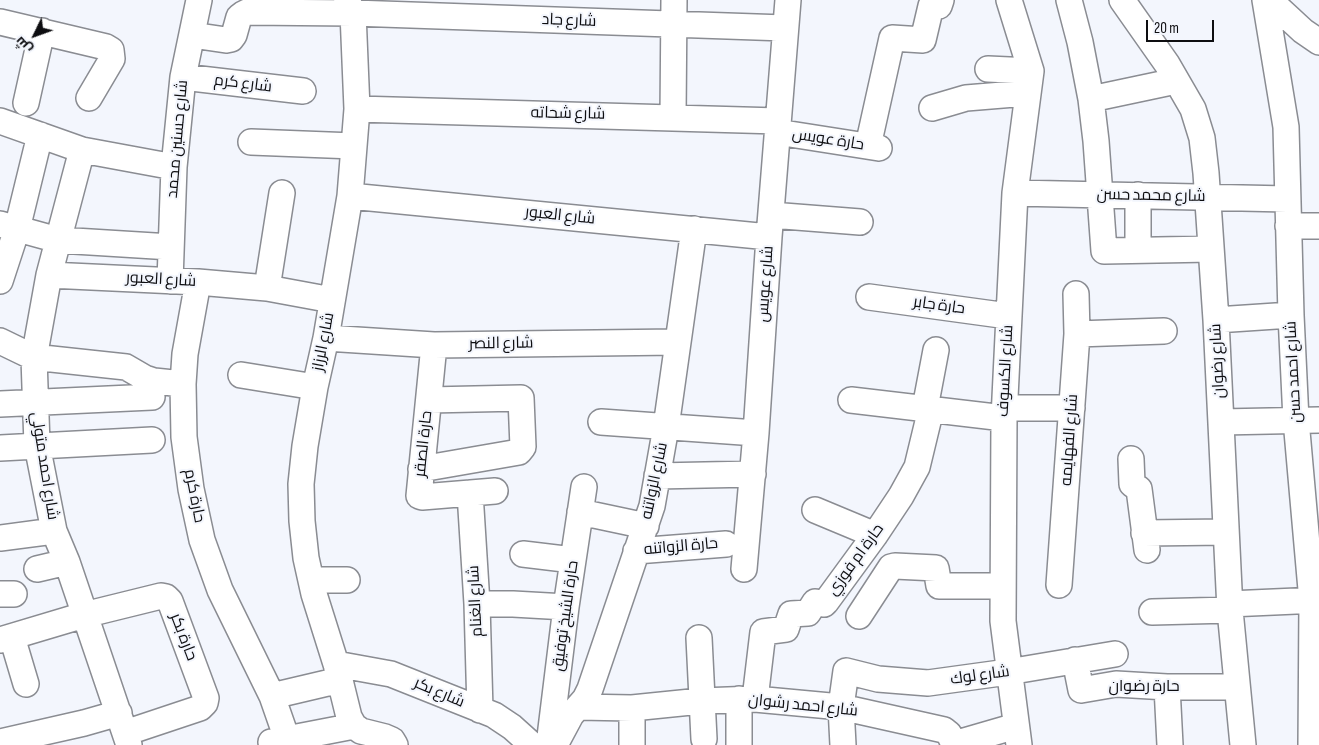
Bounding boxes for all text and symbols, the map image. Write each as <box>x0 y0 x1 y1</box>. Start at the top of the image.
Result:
north arrow <box>10 10 60 60</box>
street label: شارع جاد <box>541 10 597 32</box>
scale bar <box>1149 10 1216 42</box>
text: 20 m <box>1154 19 1179 38</box>
text: ش <box>11 33 36 58</box>
street label: شارع كرم <box>213 71 273 97</box>
street label: شارع حسنين محمد <box>163 79 193 199</box>
street label: شارع شحاته <box>531 104 605 124</box>
street label: حارة عويس <box>791 125 865 155</box>
street label: شارع محمد حسن <box>1096 185 1206 207</box>
street label: شارع العبور <box>524 203 596 229</box>
street label: شارع عويس <box>754 245 778 323</box>
street label: شارع العبور <box>125 269 197 291</box>
street label: حارة جابر <box>912 293 966 319</box>
street label: شارع الرزاز <box>309 311 339 373</box>
street label: شارع احمد حسن <box>1282 320 1306 424</box>
street label: شارع رضوان <box>1206 323 1230 399</box>
street label: شارع الكسوف <box>994 324 1018 418</box>
street label: شارع النصر <box>468 334 534 354</box>
street label: شارع الفهايمه <box>1057 393 1083 487</box>
street label: حارة الصقر <box>411 410 437 478</box>
street label: شارع احمد متولي <box>26 411 62 521</box>
street label: شارع الزواتنه <box>637 441 673 521</box>
street label: حارة كرم <box>179 467 209 525</box>
street label: حارة ام فوزي <box>824 520 888 600</box>
street label: حارة الزواتنه <box>643 534 719 560</box>
street label: حارة الشيخ توفيق <box>549 559 583 673</box>
street label: شارع الغنام <box>465 565 487 637</box>
street label: حارة بكر <box>165 611 201 663</box>
street label: شارع لوك <box>949 662 1011 690</box>
street label: شارع بكر <box>411 674 467 712</box>
street label: حارة رضوان <box>1108 677 1180 697</box>
street label: شارع احمد رشوان <box>747 691 859 721</box>

